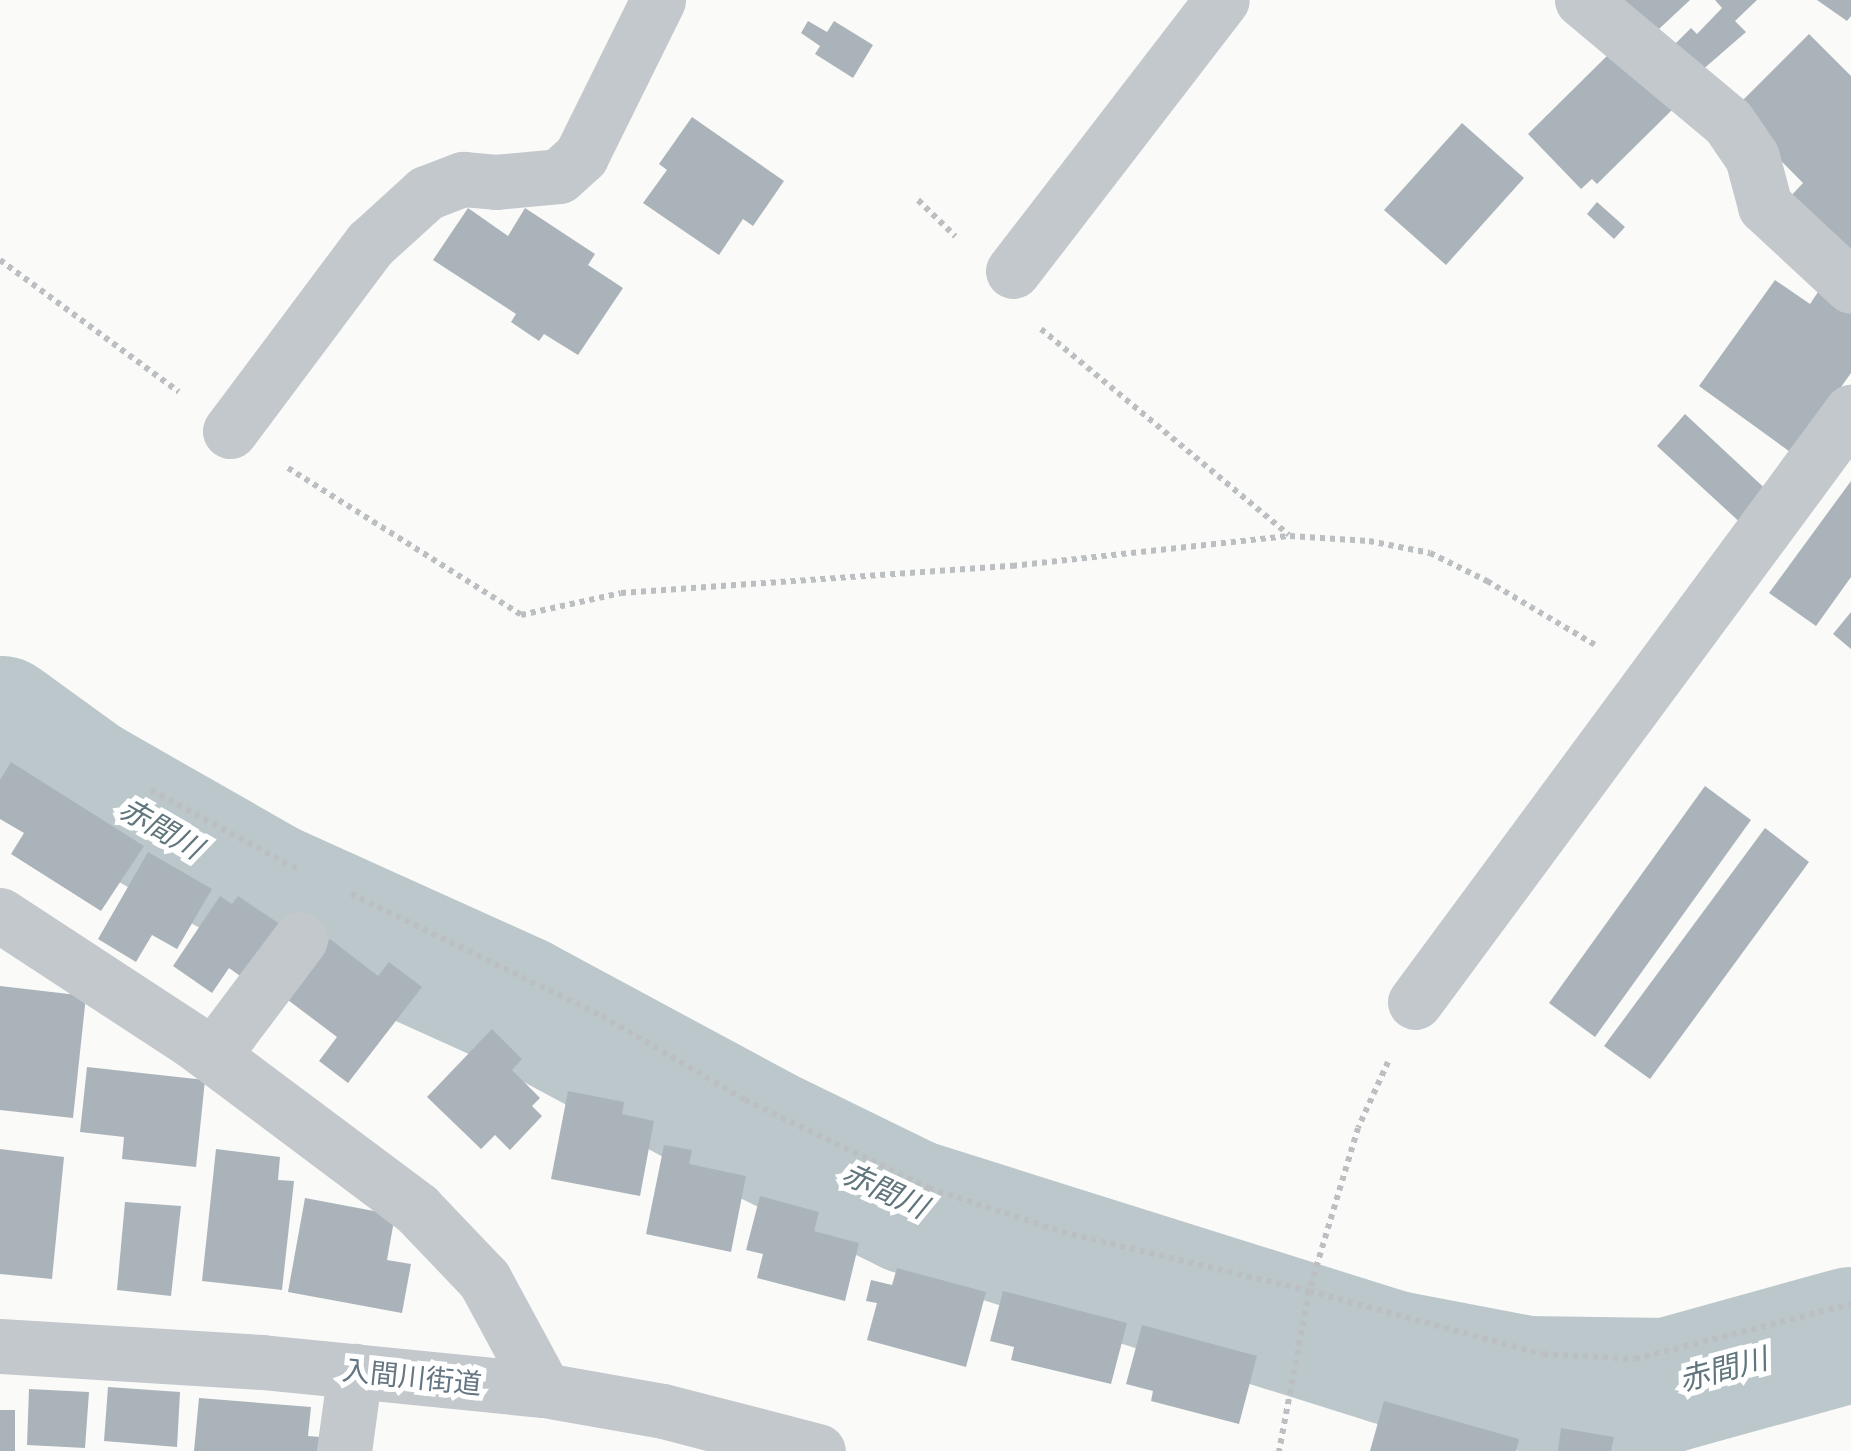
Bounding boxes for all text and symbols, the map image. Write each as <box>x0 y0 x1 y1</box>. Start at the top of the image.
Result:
water label: 赤間川 <box>113 790 209 866</box>
water label: 赤間川 <box>837 1155 933 1225</box>
water label: 赤間川 <box>1675 1340 1771 1398</box>
street label: 入間川街道 <box>341 1353 483 1401</box>

